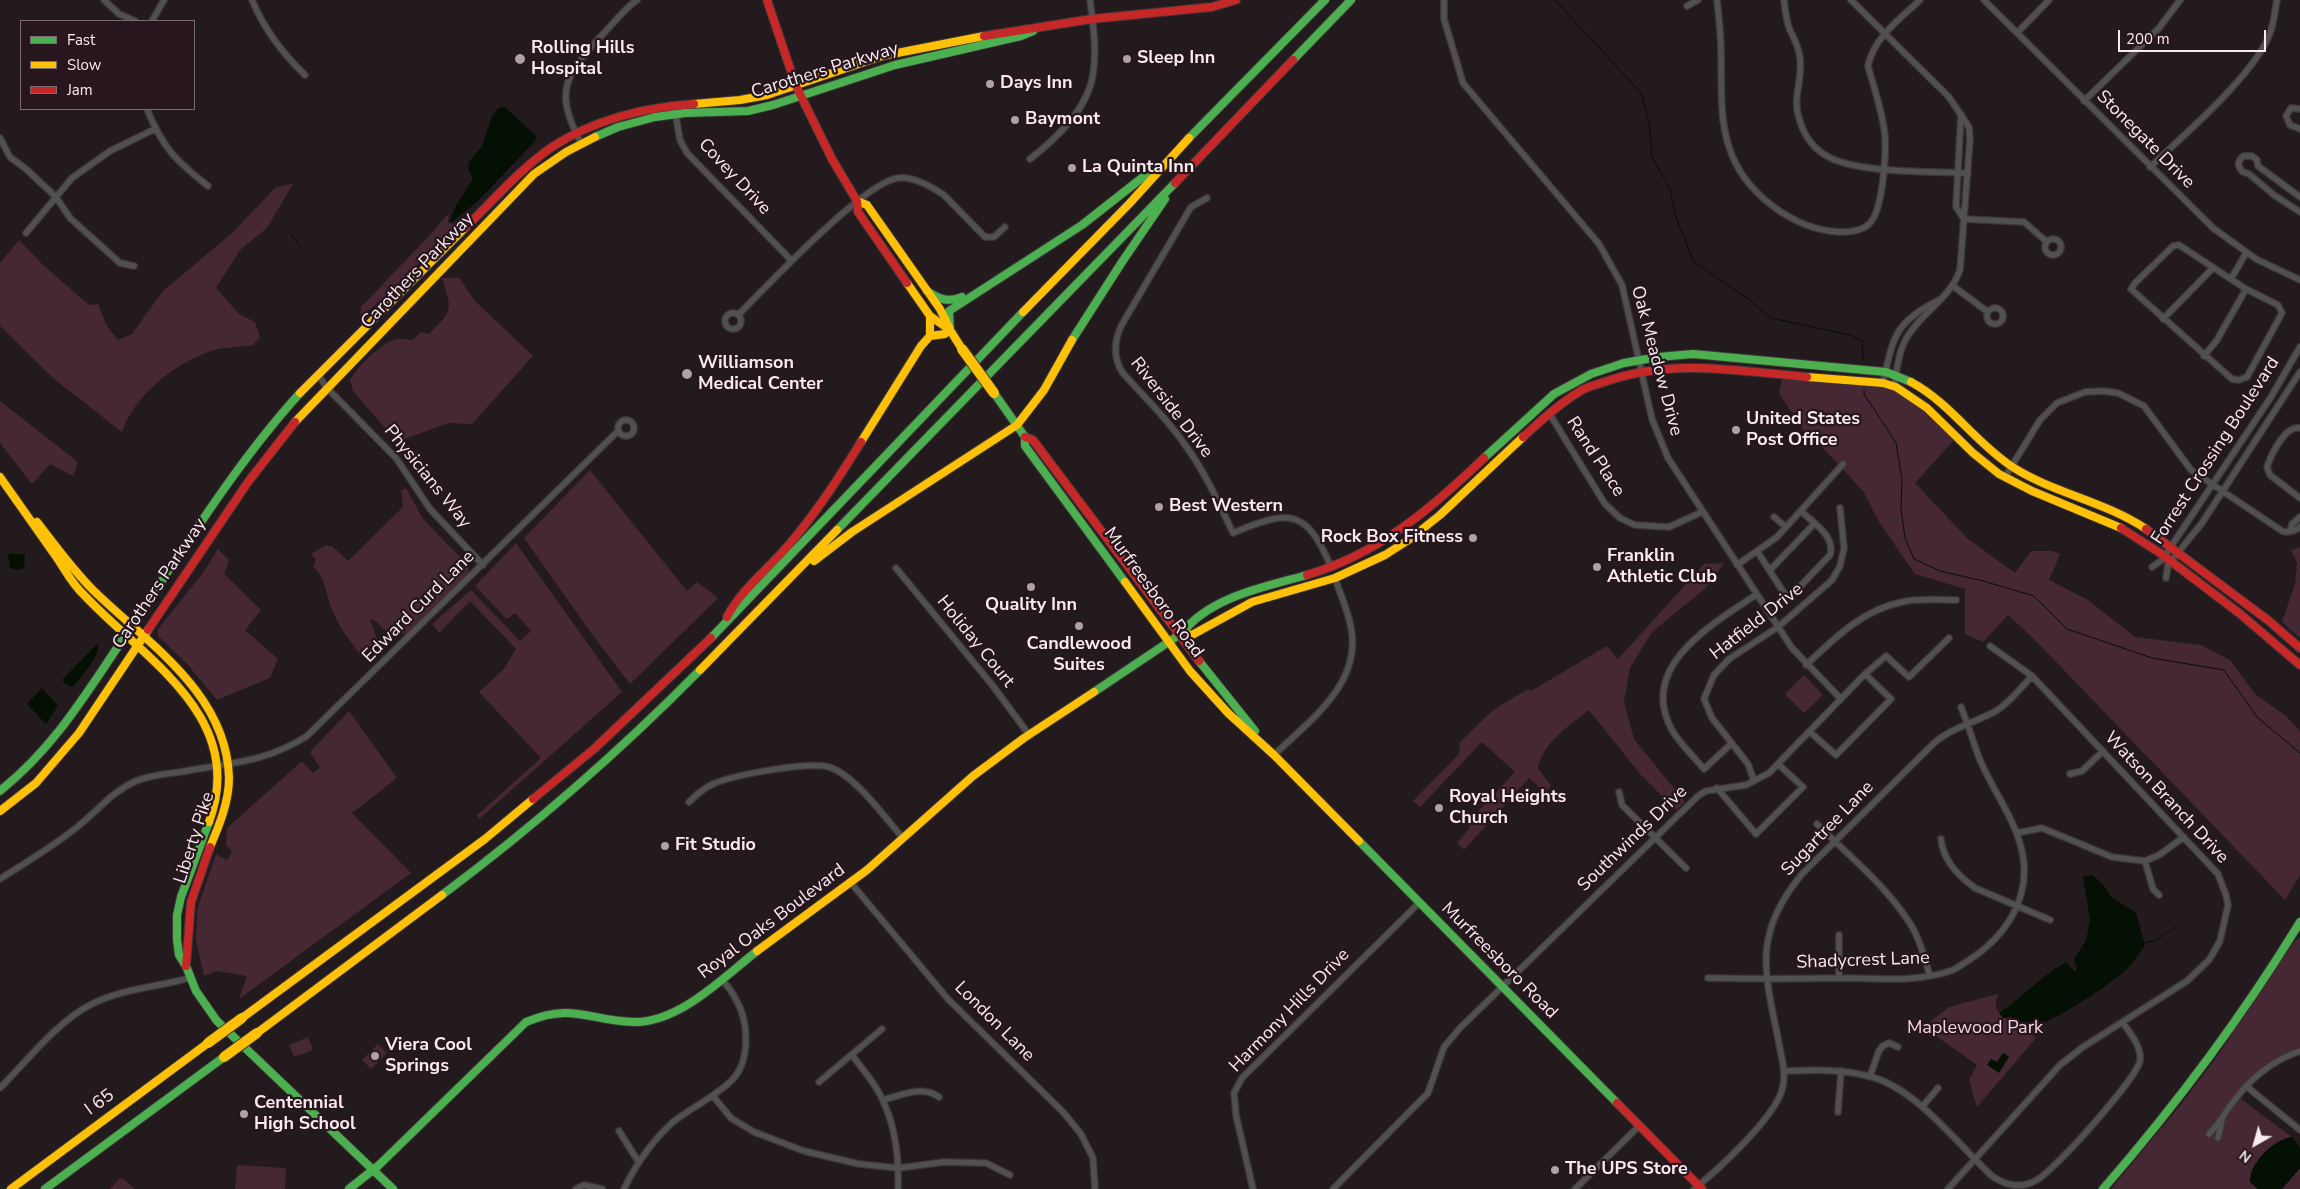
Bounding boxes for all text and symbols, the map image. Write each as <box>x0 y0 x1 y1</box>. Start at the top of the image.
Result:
legend <box>20 20 195 110</box>
scale bar <box>2120 20 2268 52</box>
text: 200 m <box>2126 29 2170 49</box>
text: Fast <box>67 30 95 50</box>
place label: Rolling Hills Hospital <box>531 38 634 80</box>
street label: Carothers Parkway <box>749 38 901 104</box>
place label: Sleep Inn <box>1137 48 1215 70</box>
marker: Rolling Hills Hospital <box>513 52 527 66</box>
marker: Sleep Inn <box>1121 53 1133 65</box>
text: Slow <box>67 55 101 75</box>
place label: Days Inn <box>1000 73 1073 95</box>
marker: Days Inn <box>984 78 996 90</box>
text: Jam <box>67 80 93 100</box>
street label: Stonegate Drive <box>2091 86 2199 194</box>
place label: Baymont <box>1025 109 1100 131</box>
marker: Baymont <box>1009 114 1021 126</box>
street label: Covey Drive <box>693 134 775 220</box>
place label: La Quinta Inn <box>1082 157 1194 179</box>
marker: La Quinta Inn <box>1066 162 1078 174</box>
street label: Carothers Parkway <box>357 209 479 333</box>
street label: Oak Meadow Drive <box>1626 284 1686 438</box>
place label: Williamson Medical Center <box>698 353 823 396</box>
street label: Riverside Drive <box>1125 353 1217 463</box>
street label: Forrest Crossing Boulevard <box>2147 353 2285 549</box>
marker: Williamson Medical Center <box>680 367 694 381</box>
place label: United States Post Office <box>1746 409 1860 452</box>
street label: Rand Place <box>1561 413 1629 501</box>
street label: Physicians Way <box>379 421 475 533</box>
marker: United States Post Office <box>1730 424 1742 436</box>
place label: Best Western <box>1169 496 1283 518</box>
marker: Best Western <box>1153 501 1165 513</box>
street label: Carothers Parkway <box>108 515 212 653</box>
street label: Murfreesboro Road <box>1098 524 1208 662</box>
place label: Rock Box Fitness <box>1321 527 1463 549</box>
marker: Rock Box Fitness <box>1467 532 1479 544</box>
place label: Franklin Athletic Club <box>1607 546 1717 588</box>
street label: Edward Curd Lane <box>359 547 479 667</box>
marker: Franklin Athletic Club <box>1591 561 1603 573</box>
street label: Hatfield Drive <box>1706 579 1808 665</box>
marker: Quality Inn <box>1025 581 1037 593</box>
street label: Holiday Court <box>931 592 1019 692</box>
place label: Quality Inn <box>985 595 1077 617</box>
marker: Candlewood Suites <box>1073 620 1085 632</box>
place label: Candlewood Suites <box>1026 634 1132 676</box>
street label: Watson Branch Drive <box>2099 728 2233 868</box>
street label: Sugartree Lane <box>1777 777 1879 881</box>
street label: Southwinds Drive <box>1574 781 1692 897</box>
place label: Royal Heights Church <box>1449 787 1566 830</box>
street label: Liberty Pike <box>170 789 220 887</box>
marker: Royal Heights Church <box>1433 802 1445 814</box>
place label: Fit Studio <box>675 835 756 857</box>
marker: Fit Studio <box>659 840 671 852</box>
street label: Royal Oaks Boulevard <box>694 860 850 984</box>
street label: Murfreesboro Road <box>1436 898 1562 1024</box>
street label: Harmony Hills Drive <box>1225 945 1355 1077</box>
street label: Shadycrest Lane <box>1796 948 1930 974</box>
street label: London Lane <box>949 977 1039 1067</box>
park label: Maplewood Park <box>1907 1018 2043 1040</box>
place label: Viera Cool Springs <box>385 1035 472 1078</box>
marker: Viera Cool Springs <box>369 1050 381 1062</box>
street label: I 65 <box>81 1085 119 1121</box>
place label: Centennial High School <box>254 1093 356 1136</box>
marker: Centennial High School <box>238 1108 250 1120</box>
north arrow <box>2230 1119 2280 1169</box>
text: N <box>2235 1146 2255 1167</box>
place label: The UPS Store <box>1565 1159 1688 1181</box>
marker: The UPS Store <box>1549 1164 1561 1176</box>

